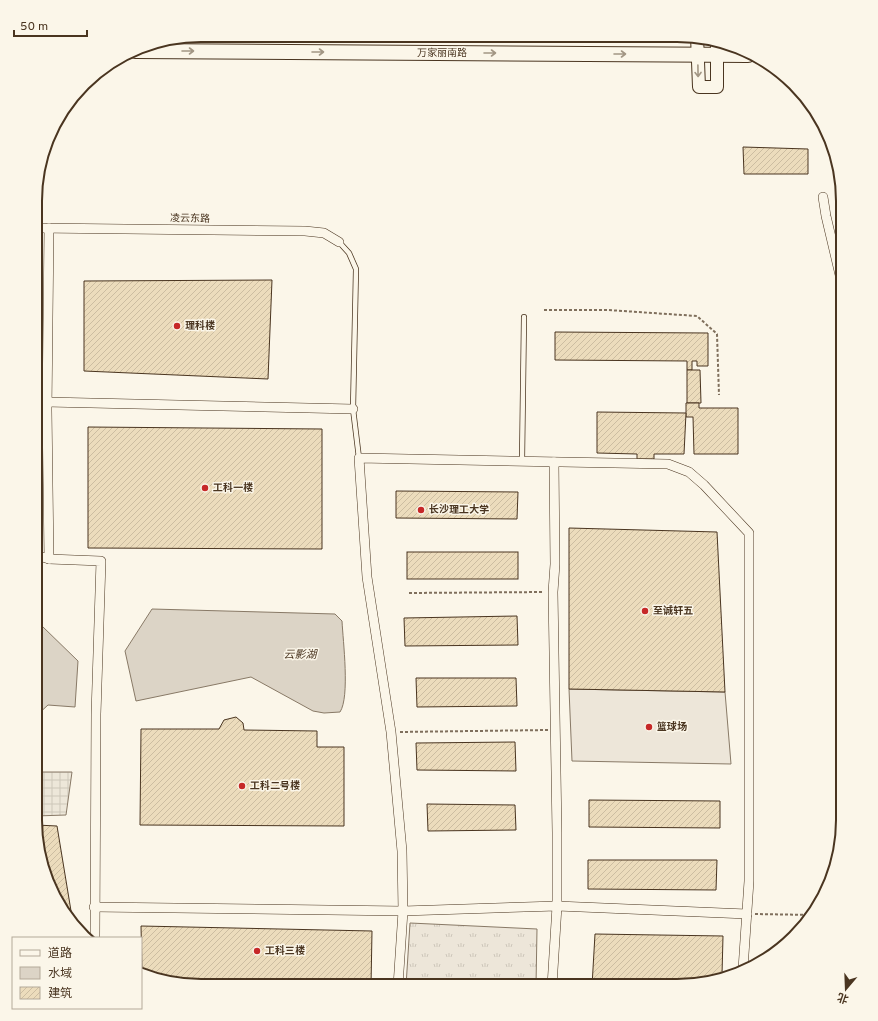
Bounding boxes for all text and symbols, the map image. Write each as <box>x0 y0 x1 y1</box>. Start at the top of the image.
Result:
scale bar <box>14 12 87 38</box>
text: 50 m <box>20 19 48 35</box>
street label: 万家丽南路 <box>417 47 467 60</box>
one-way arrow <box>181 48 194 55</box>
one-way arrow <box>311 48 324 56</box>
one-way arrow <box>483 49 496 57</box>
one-way arrow <box>613 50 626 58</box>
one-way arrow <box>695 64 702 77</box>
street label: 凌云东路 <box>170 212 210 226</box>
place label: 理科楼 <box>185 320 215 333</box>
marker: 理科楼 <box>172 321 182 331</box>
place label: 工科一楼 <box>213 482 253 495</box>
marker: 工科一楼 <box>200 483 210 493</box>
place label: 长沙理工大学 <box>429 503 489 517</box>
marker: 长沙理工大学 <box>416 505 426 515</box>
place label: 至诚轩五 <box>653 604 693 618</box>
marker: 至诚轩五 <box>640 606 650 616</box>
water label: 云影湖 <box>284 648 318 662</box>
place label: 篮球场 <box>657 721 687 734</box>
marker: 篮球场 <box>644 722 654 732</box>
place label: 工科二号楼 <box>250 780 300 793</box>
marker: 工科二号楼 <box>237 781 247 791</box>
legend <box>12 937 142 1009</box>
place label: 工科三楼 <box>265 945 305 958</box>
text: 道路 <box>48 946 72 962</box>
marker: 工科三楼 <box>252 946 262 956</box>
text: 水域 <box>48 966 72 982</box>
north arrow <box>826 969 866 1009</box>
text: 建筑 <box>48 986 72 1002</box>
text: 北 <box>836 989 851 1006</box>

